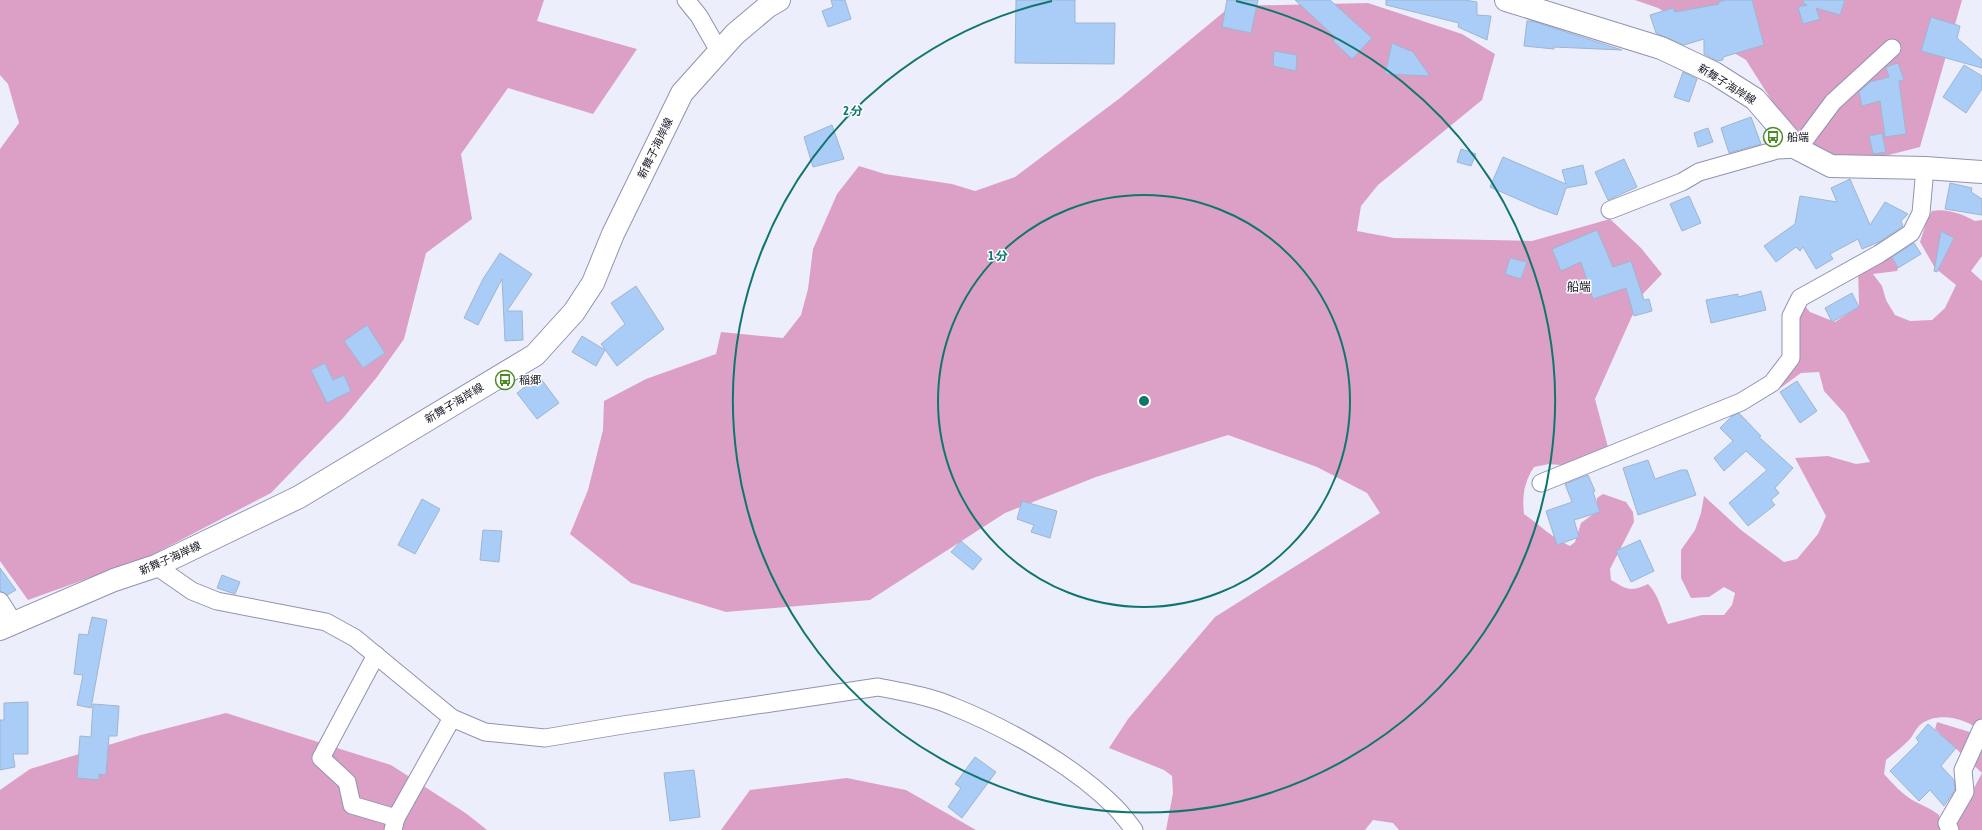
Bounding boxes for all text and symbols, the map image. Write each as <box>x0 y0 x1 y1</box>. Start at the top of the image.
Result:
street label: 新舞子海岸線 <box>1696 61 1758 107</box>
text: 2 分 <box>843 104 863 118</box>
street label: 新舞子海岸線 <box>635 116 675 180</box>
bus stop icon: 船端 <box>1762 126 1784 148</box>
place label: 船端 <box>1787 131 1809 143</box>
text: 1 分 <box>988 249 1008 263</box>
district label: 船端 <box>1567 280 1591 294</box>
bus stop icon: 稲郷 <box>494 369 516 391</box>
place label: 稲郷 <box>519 374 541 386</box>
street label: 新舞子海岸線 <box>423 381 485 425</box>
centre of rings <box>1137 394 1151 408</box>
street label: 新舞子海岸線 <box>137 539 203 577</box>

